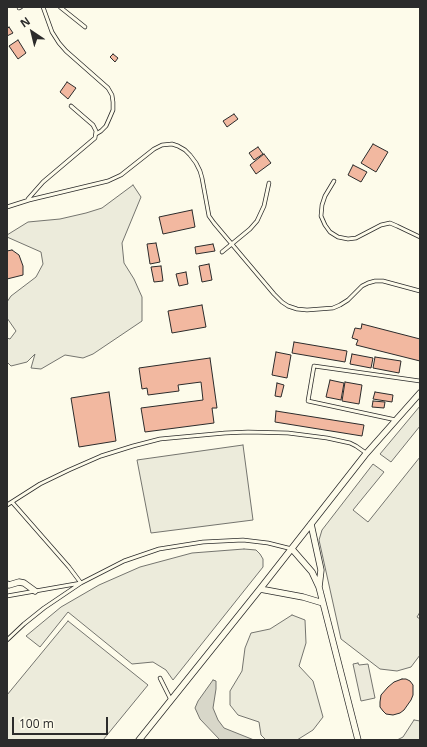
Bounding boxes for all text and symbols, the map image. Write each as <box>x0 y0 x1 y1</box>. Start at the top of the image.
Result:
north arrow <box>12 12 52 52</box>
text: N <box>17 13 33 30</box>
scale bar <box>14 709 110 735</box>
text: 100 m <box>19 715 54 732</box>

